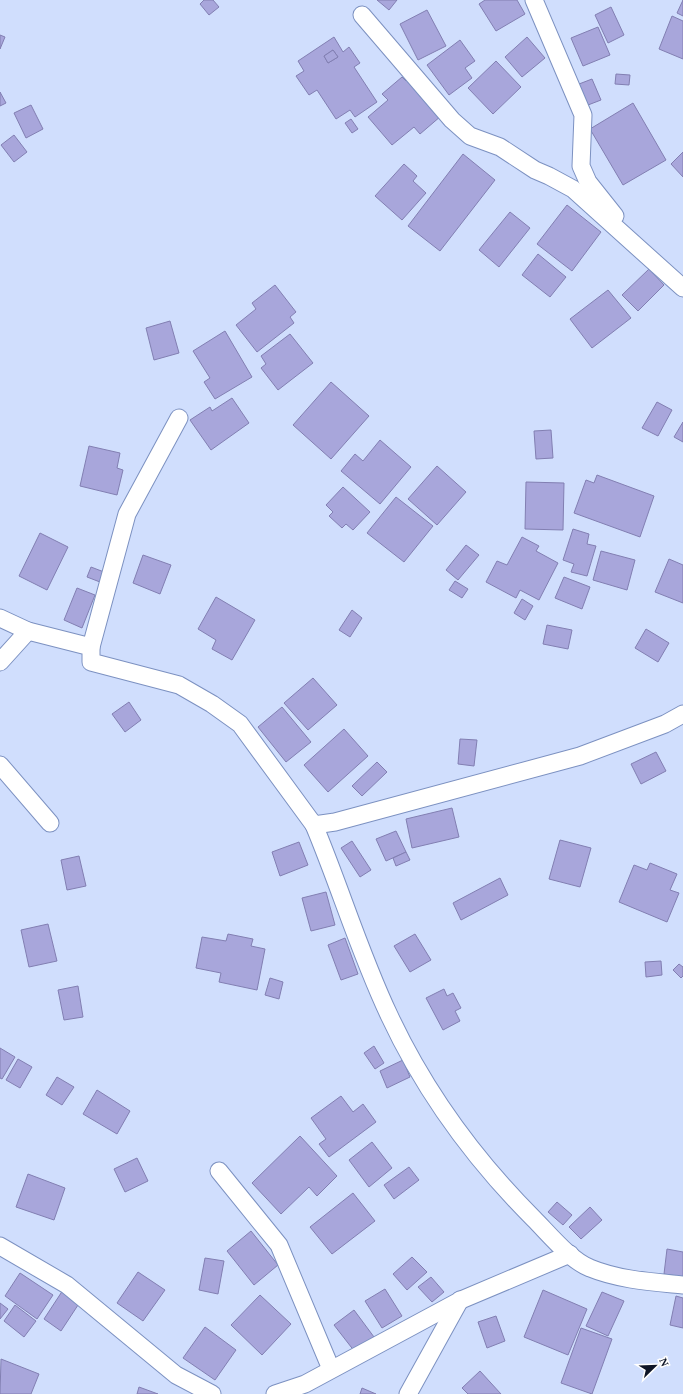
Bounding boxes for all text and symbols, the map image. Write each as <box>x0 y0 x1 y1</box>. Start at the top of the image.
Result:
north arrow <box>635 1346 675 1386</box>
text: N <box>657 1356 671 1368</box>

